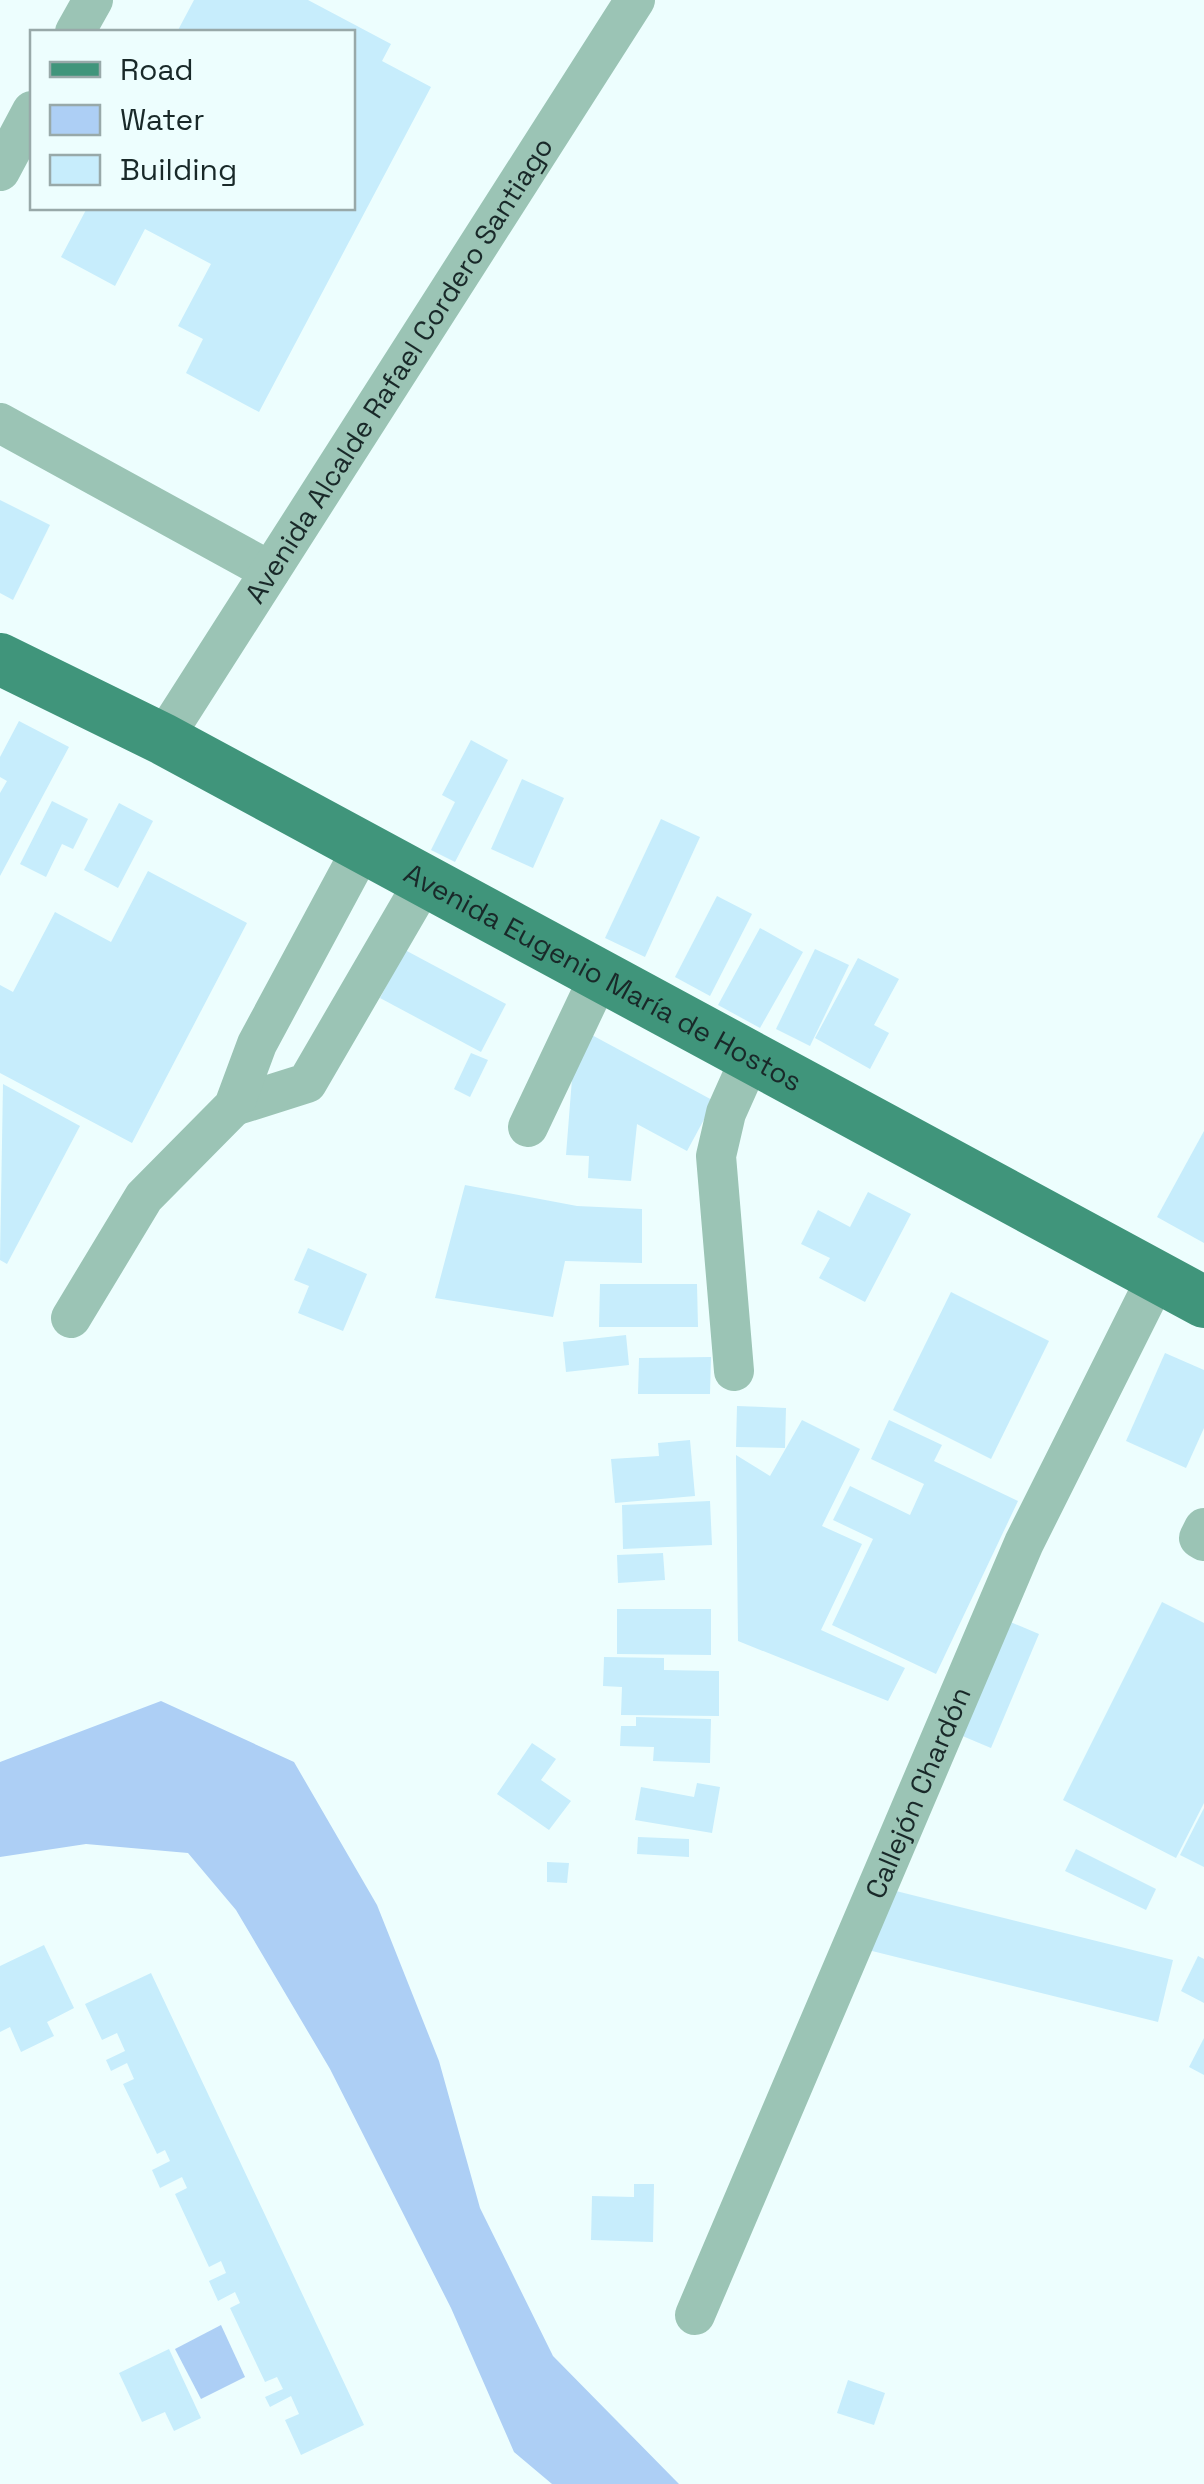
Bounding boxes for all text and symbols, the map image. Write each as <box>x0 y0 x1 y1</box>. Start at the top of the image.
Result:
legend <box>30 30 355 210</box>
text: Road <box>120 50 194 89</box>
text: Water <box>120 100 205 139</box>
street label: Avenida Alcalde Rafael Cordero Santiago <box>237 130 561 610</box>
text: Building <box>120 150 237 189</box>
street label: Avenida Eugenio María de Hostos <box>398 855 808 1099</box>
street label: Callejón Chardón <box>857 1681 979 1904</box>

